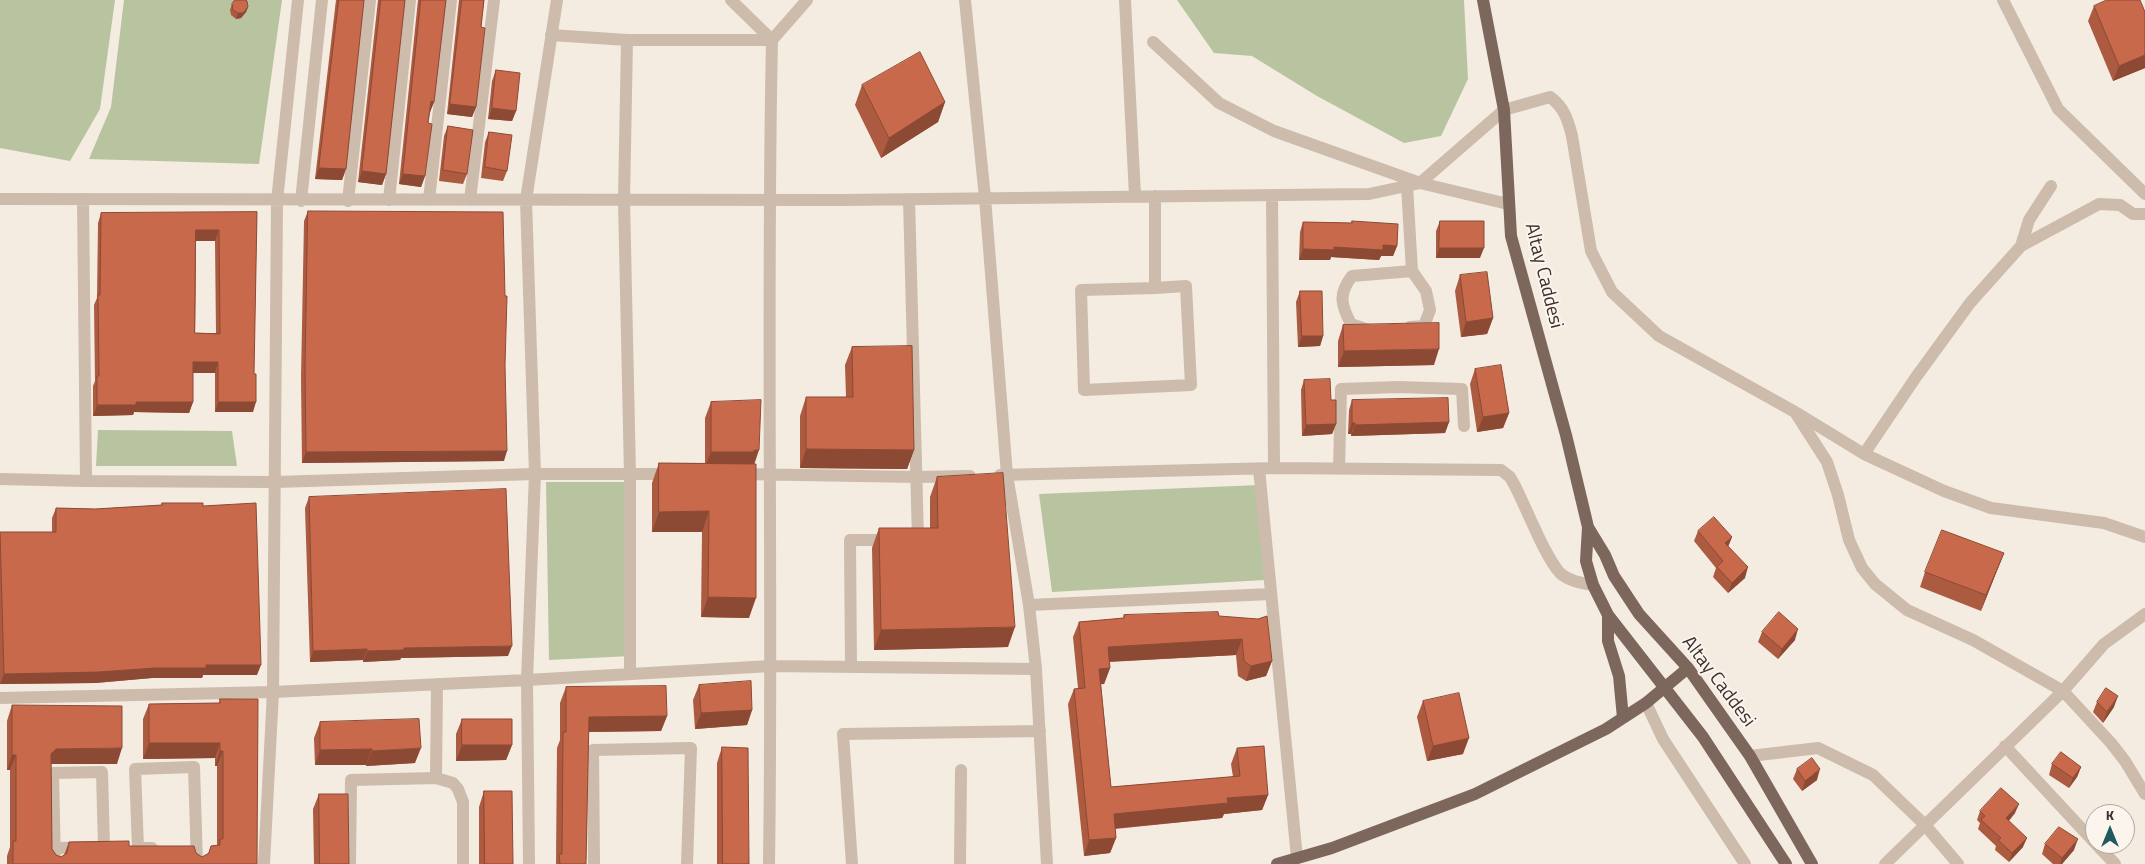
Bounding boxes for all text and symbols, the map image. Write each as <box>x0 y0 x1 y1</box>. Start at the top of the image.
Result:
street label: Altay Caddesi <box>1519 221 1567 331</box>
street label: Altay Caddesi <box>1676 632 1760 732</box>
north arrow <box>2085 804 2135 854</box>
text: K <box>2106 804 2114 825</box>

